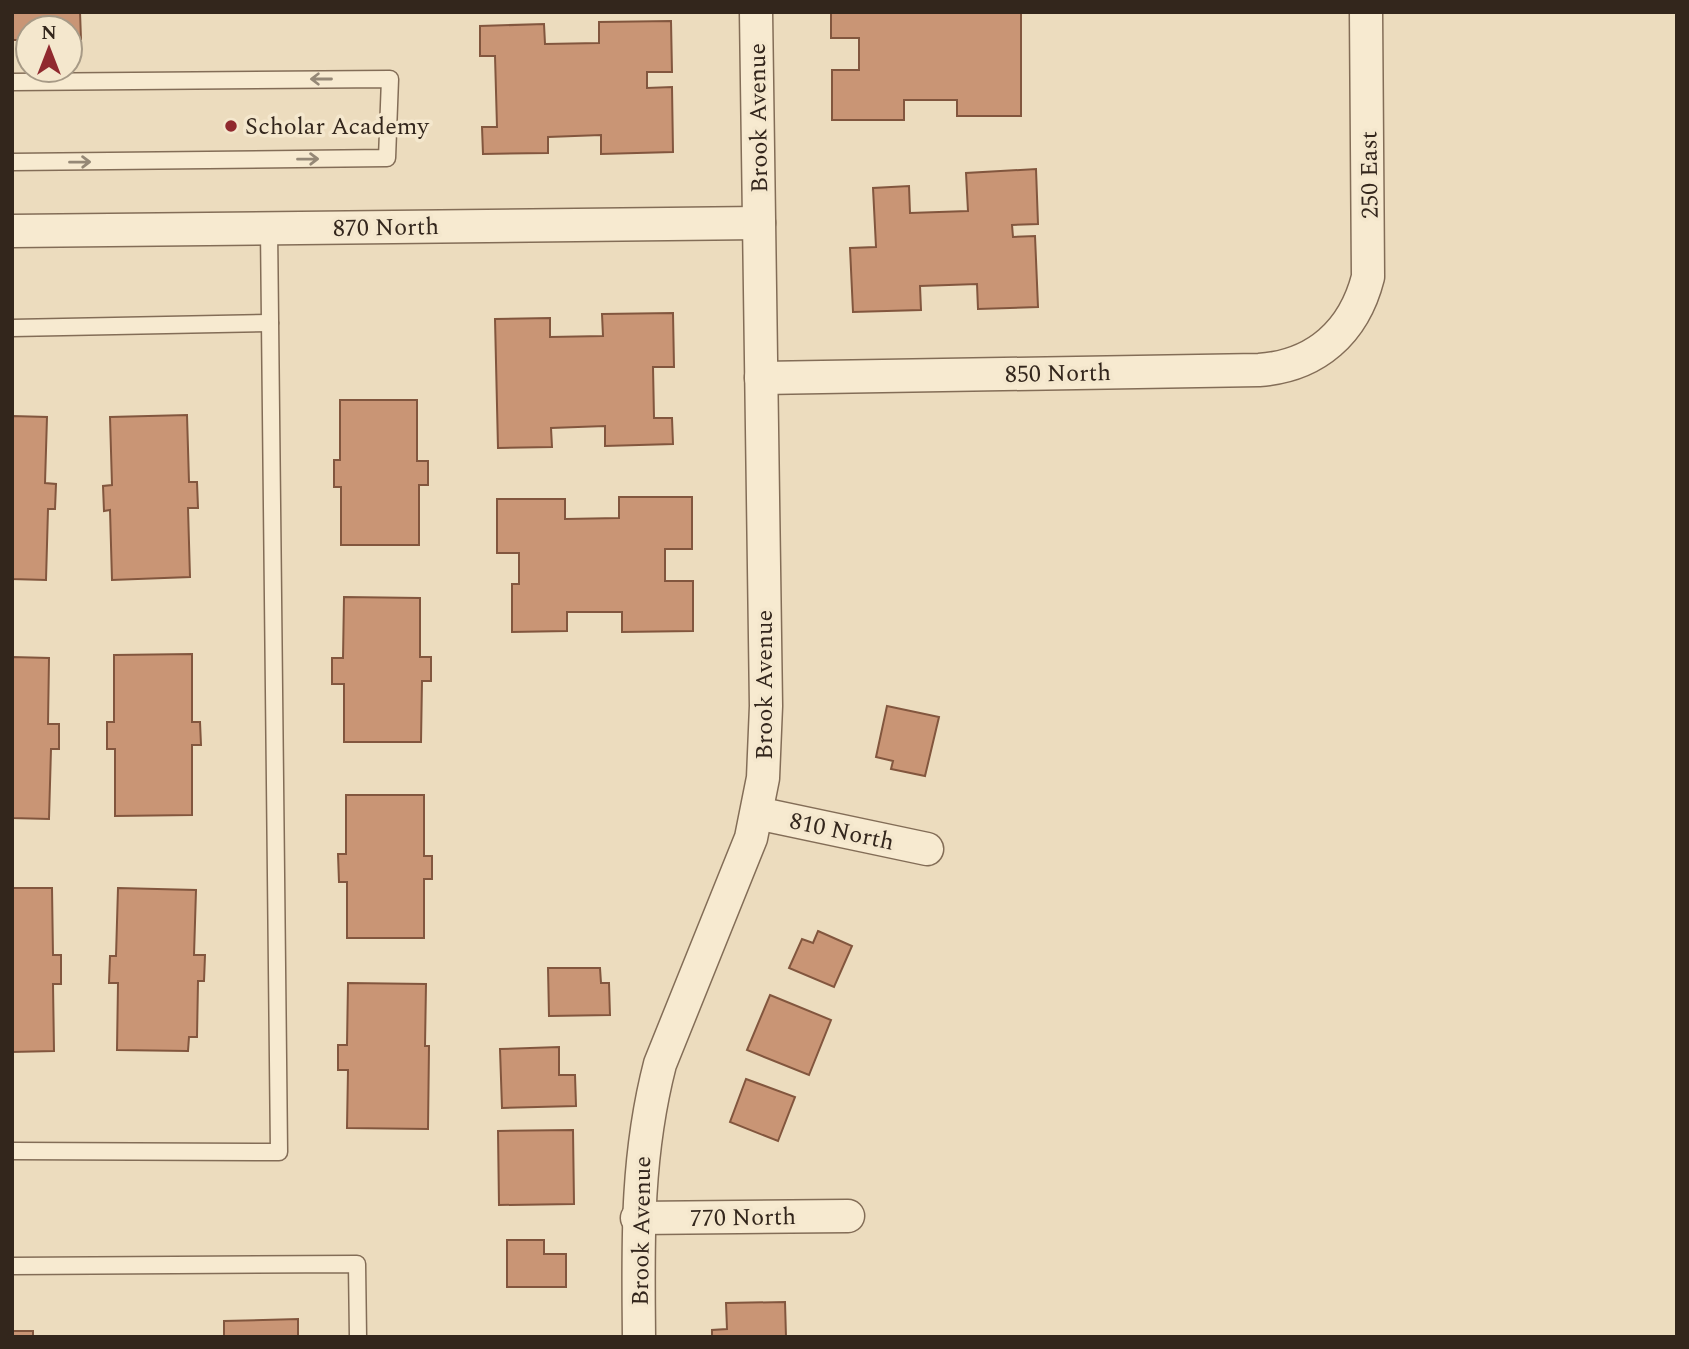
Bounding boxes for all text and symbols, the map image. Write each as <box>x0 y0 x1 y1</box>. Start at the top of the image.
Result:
north arrow <box>14 14 84 84</box>
text: N <box>41 19 57 48</box>
street label: Brook Avenue <box>740 43 778 193</box>
one-way arrow <box>309 72 332 86</box>
place label: Scholar Academy <box>245 109 430 145</box>
marker: Scholar Academy <box>223 118 239 134</box>
street label: 250 East <box>1351 131 1389 219</box>
one-way arrow <box>296 152 319 166</box>
one-way arrow <box>69 155 92 168</box>
street label: 870 North <box>333 209 439 247</box>
street label: 850 North <box>1005 355 1111 393</box>
street label: Brook Avenue <box>747 610 783 760</box>
street label: 810 North <box>786 803 897 861</box>
street label: Brook Avenue <box>623 1156 661 1306</box>
street label: 770 North <box>690 1199 796 1237</box>

